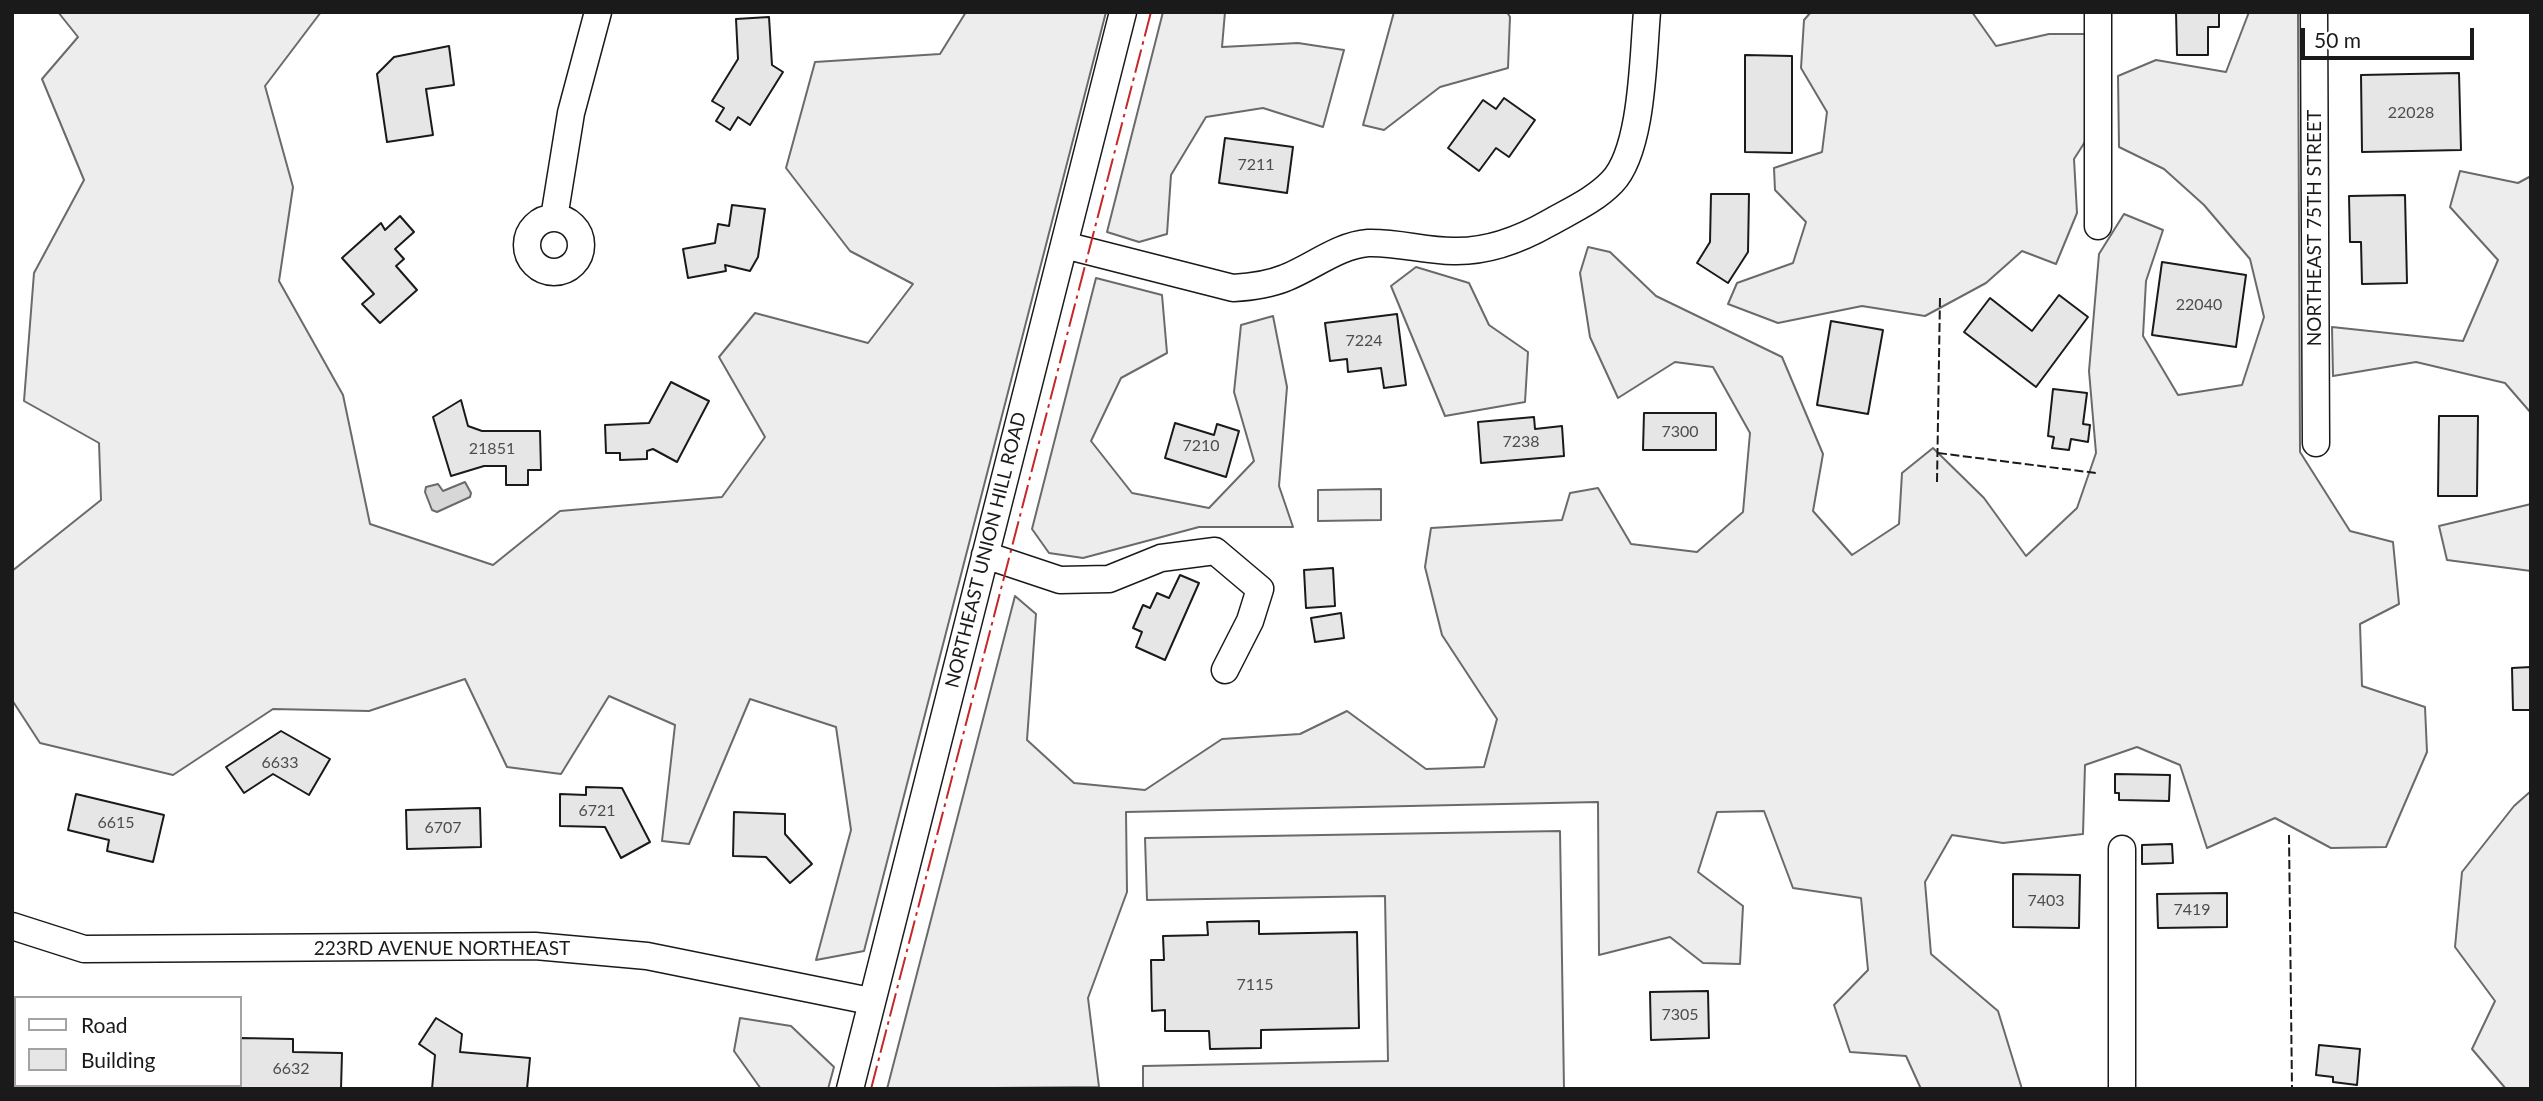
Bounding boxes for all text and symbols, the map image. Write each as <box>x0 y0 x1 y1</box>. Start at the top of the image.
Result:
scale bar <box>2305 14 2478 58</box>
text: 50 m <box>2314 27 2361 52</box>
house number: 22028 <box>2388 103 2434 123</box>
street label: NORTHEAST 75TH STREET <box>2304 110 2326 346</box>
house number: 7211 <box>1237 155 1275 175</box>
house number: 22040 <box>2176 295 2222 315</box>
house number: 7224 <box>1345 331 1383 351</box>
street label: NORTHEAST UNION HILL ROAD <box>941 410 1031 690</box>
house number: 7300 <box>1661 422 1699 442</box>
house number: 7238 <box>1502 432 1540 452</box>
house number: 7210 <box>1182 436 1220 456</box>
house number: 21851 <box>469 439 515 459</box>
house number: 6633 <box>261 753 299 773</box>
house number: 6721 <box>578 801 616 821</box>
house number: 6615 <box>97 813 135 833</box>
house number: 6707 <box>424 818 462 838</box>
house number: 7403 <box>2027 891 2065 911</box>
house number: 7419 <box>2173 900 2211 920</box>
street label: 223RD AVENUE NORTHEAST <box>314 938 570 960</box>
house number: 7115 <box>1236 975 1274 995</box>
legend <box>14 996 242 1087</box>
house number: 7305 <box>1661 1005 1699 1025</box>
text: Road <box>81 1012 128 1037</box>
text: Building <box>81 1047 156 1072</box>
house number: 6632 <box>272 1059 310 1079</box>

